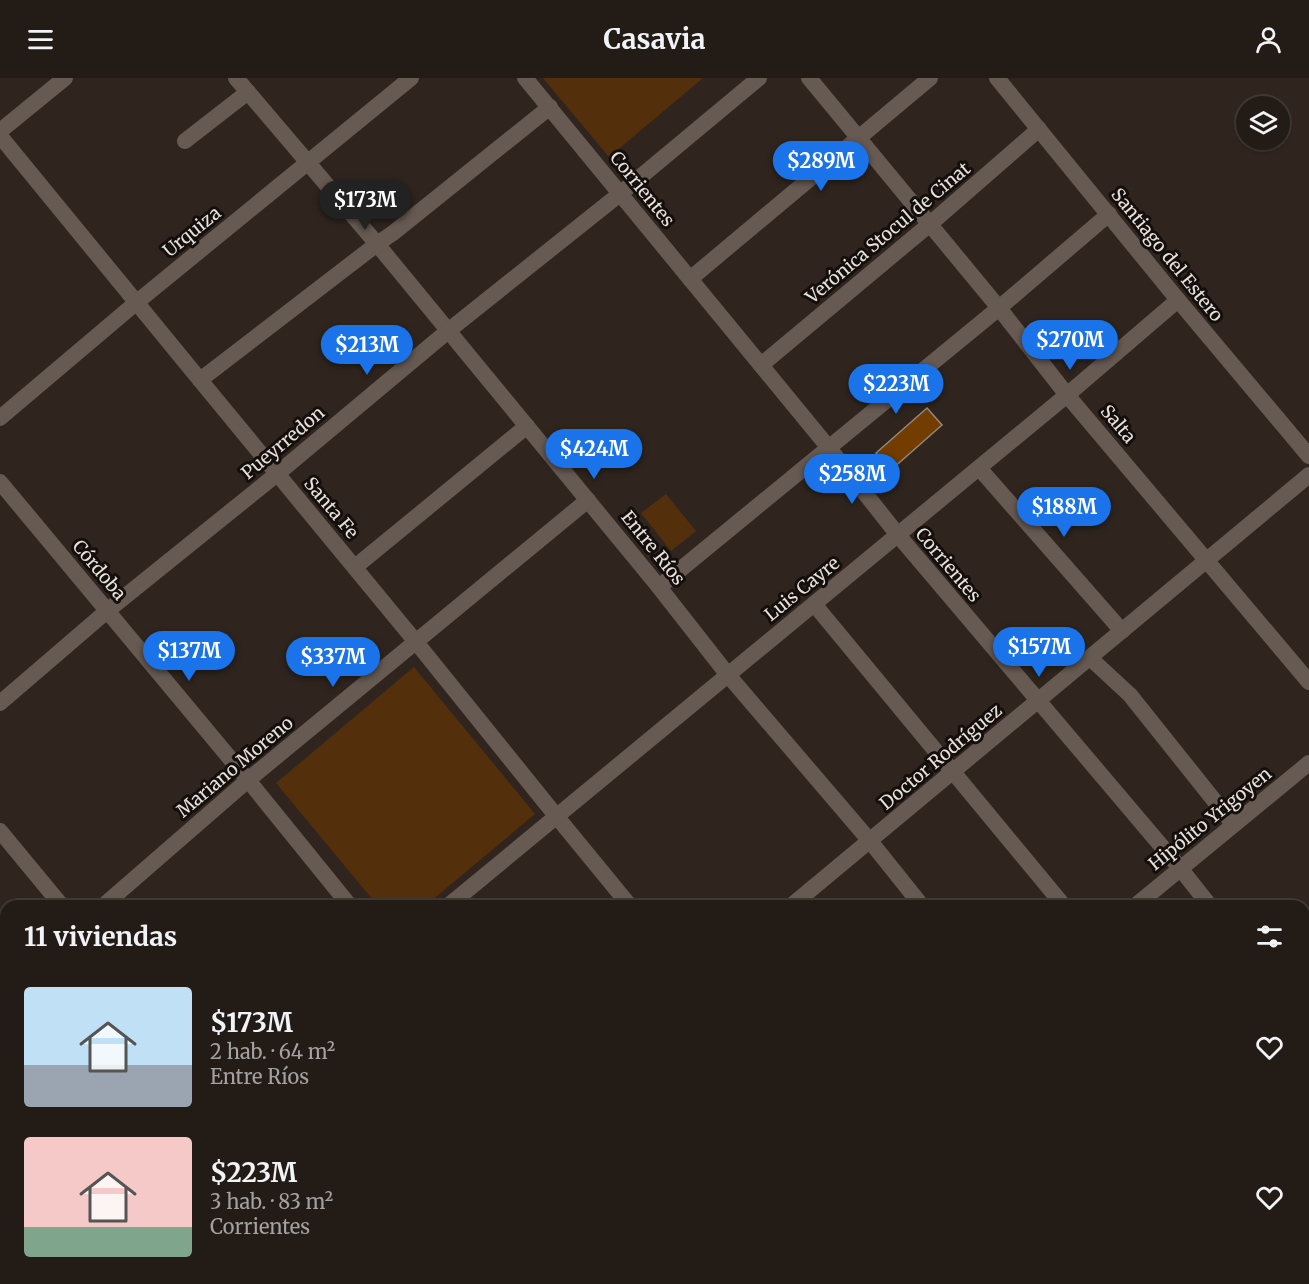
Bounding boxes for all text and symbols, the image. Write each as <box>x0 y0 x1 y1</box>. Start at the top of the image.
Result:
text: Casavia <box>604 22 705 56</box>
icon: menu <box>24 23 57 56</box>
icon: person <box>1252 23 1285 56</box>
map controls <box>1236 96 1290 150</box>
button: layers <box>1236 96 1290 150</box>
pin: $289M <box>779 141 863 192</box>
street label: Corrientes <box>605 146 680 231</box>
text: $289M <box>787 148 855 173</box>
street label: Verónica Stocul de Cinat <box>800 157 975 309</box>
pin: $173M <box>323 180 407 231</box>
street label: Santiago del Estero <box>1106 183 1228 326</box>
text: $173M <box>333 187 397 212</box>
street label: Urquiza <box>158 201 226 262</box>
pin: $270M <box>1028 320 1112 371</box>
pin: $213M <box>325 325 409 376</box>
text: $270M <box>1036 327 1104 352</box>
text: $213M <box>335 332 399 357</box>
pin: $223M <box>854 364 938 415</box>
text: $223M <box>862 371 930 396</box>
street label: Salta <box>1096 400 1141 448</box>
street label: Pueyrredon <box>236 401 329 484</box>
pin: $424M <box>552 429 636 480</box>
text: $424M <box>559 436 629 461</box>
pin: $258M <box>810 454 894 505</box>
text: $258M <box>818 461 886 486</box>
street label: Santa Fe <box>299 472 364 543</box>
pin: $188M <box>1022 487 1106 538</box>
text: $188M <box>1031 494 1097 519</box>
street label: Entre Ríos <box>616 506 690 590</box>
street label: Corrientes <box>911 523 986 607</box>
street label: Córdoba <box>68 535 131 605</box>
street label: Luis Cayre <box>760 551 844 626</box>
pin: $157M <box>997 627 1081 678</box>
pin: $137M <box>147 631 231 682</box>
text: $157M <box>1007 634 1071 659</box>
pin: $337M <box>291 637 375 688</box>
text: $137M <box>157 638 221 663</box>
text: $337M <box>300 644 366 669</box>
street label: Doctor Rodríguez <box>875 699 1007 815</box>
street label: Mariano Moreno <box>172 711 298 822</box>
street label: Hipólito Yrigoyen <box>1144 762 1276 875</box>
text: 11 viviendas <box>24 920 177 953</box>
icon: filters <box>1253 920 1286 953</box>
text: $173M <box>210 1006 293 1039</box>
icon: home <box>72 1011 144 1083</box>
icon: heart <box>1253 1031 1286 1064</box>
text: 2 hab. · 64 m² <box>210 1039 335 1064</box>
text: Entre Ríos <box>210 1064 309 1089</box>
text: $223M <box>210 1156 297 1189</box>
icon: home <box>72 1161 144 1233</box>
icon: heart <box>1253 1181 1286 1214</box>
text: 3 hab. · 83 m² <box>210 1189 333 1214</box>
text: Corrientes <box>210 1214 310 1239</box>

